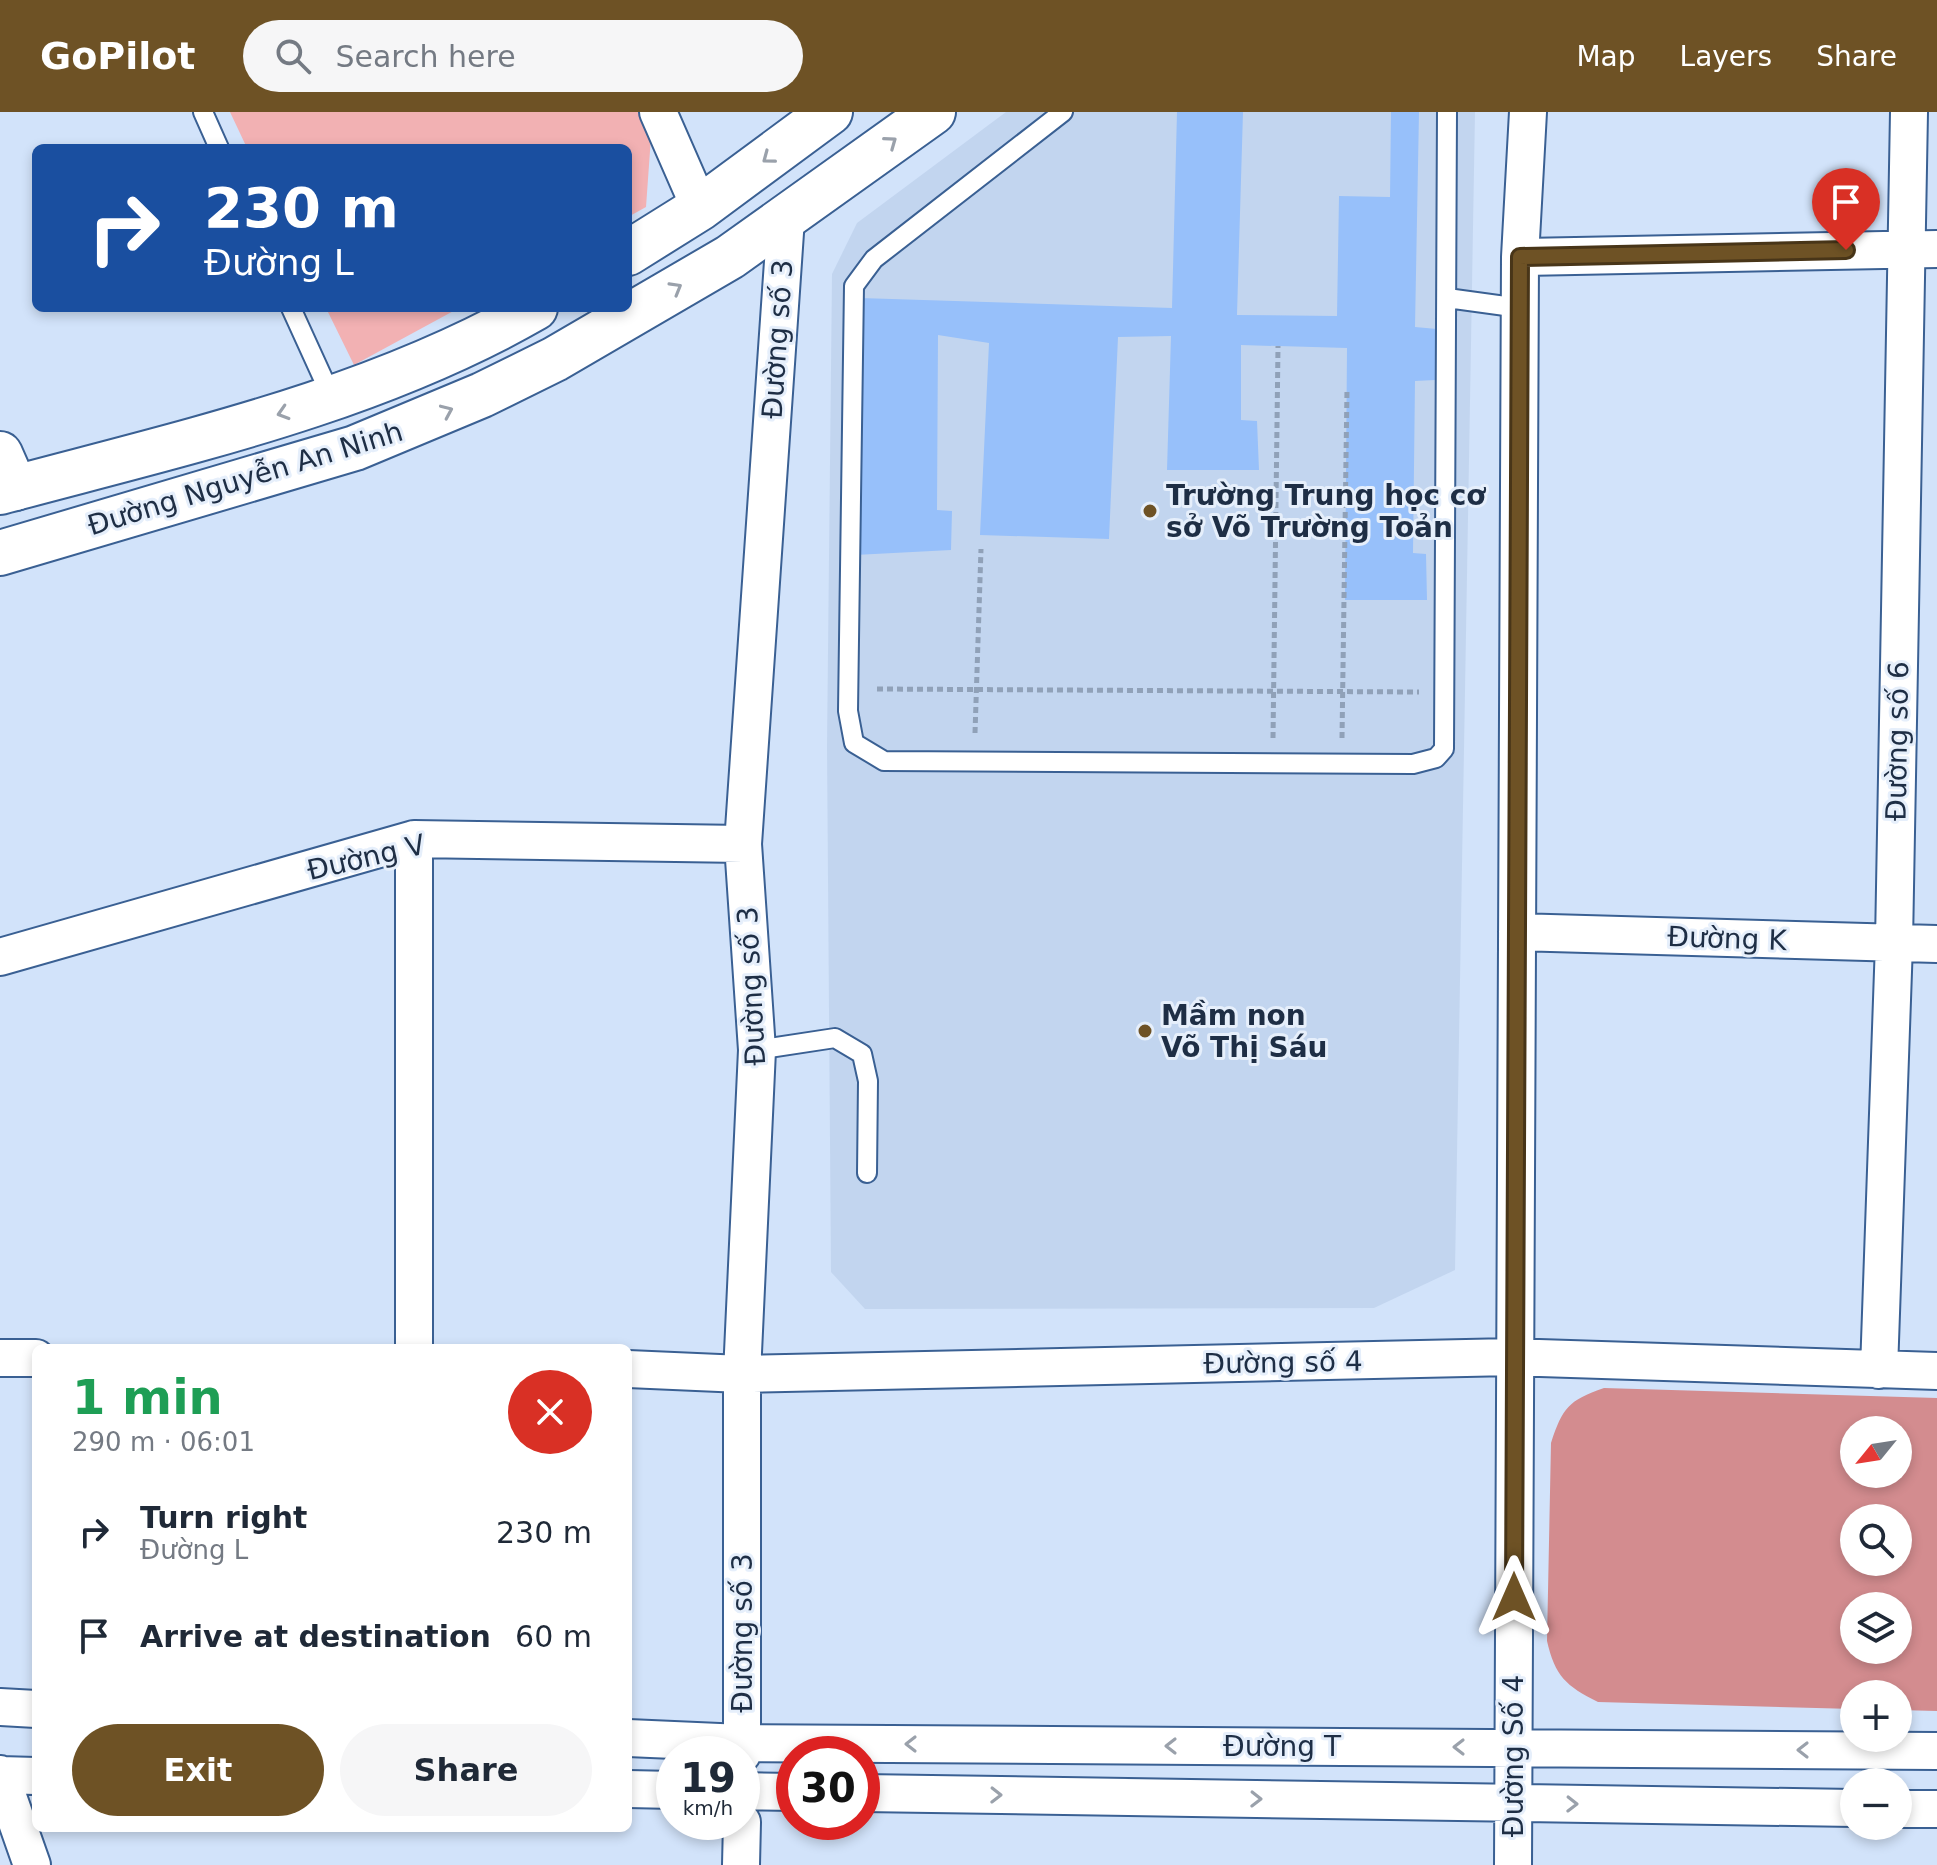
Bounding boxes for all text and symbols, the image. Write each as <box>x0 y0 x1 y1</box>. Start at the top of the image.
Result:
search box <box>243 20 803 92</box>
text: GoPilot <box>40 34 195 78</box>
icon: search <box>271 34 315 78</box>
text: Search here <box>335 39 516 74</box>
text: Map <box>1576 40 1636 73</box>
text: Layers <box>1680 40 1772 73</box>
text: Share <box>1816 40 1897 73</box>
one-way arrow <box>883 137 897 152</box>
one-way arrow <box>762 149 776 163</box>
pin <box>1812 168 1880 250</box>
text: 230 m <box>204 175 399 240</box>
icon: right <box>72 176 176 280</box>
icon: arrive <box>1824 180 1868 224</box>
text: Đường L <box>204 242 354 283</box>
street label: Đường số 3 <box>755 258 800 420</box>
one-way arrow <box>668 282 682 298</box>
one-way arrow <box>277 404 291 420</box>
one-way arrow <box>439 404 454 420</box>
street label: Đường Nguyễn An Ninh <box>84 415 407 542</box>
place label: Trường Trung học cơ sở Võ Trường Toản <box>1166 479 1486 544</box>
marker: Trường Trung học cơ sở Võ Trường Toản <box>1141 502 1159 520</box>
street label: Đường số 6 <box>1880 661 1915 821</box>
street label: Đường V <box>304 828 428 887</box>
street label: Đường số 3 <box>731 906 772 1066</box>
street label: Đường K <box>1667 920 1788 957</box>
place label: Mầm non Võ Thị Sáu <box>1161 999 1328 1064</box>
marker: Mầm non Võ Thị Sáu <box>1136 1022 1154 1040</box>
street label: Đường số 4 <box>1203 1345 1363 1380</box>
text: 1 min <box>72 1369 223 1425</box>
button: close <box>508 1370 592 1454</box>
north arrow <box>1840 1416 1912 1488</box>
map controls <box>1840 1416 1912 1840</box>
text: 290 m · 06:01 <box>72 1427 255 1457</box>
text: Turn right <box>140 1500 307 1535</box>
button: search <box>1840 1504 1912 1576</box>
icon: right <box>72 1510 116 1554</box>
text: 230 m <box>496 1515 592 1550</box>
text: Đường L <box>140 1535 248 1565</box>
street label: Đường số 3 <box>726 1553 759 1713</box>
position arrow <box>1472 1555 1556 1639</box>
button: layers <box>1840 1592 1912 1664</box>
icon: arrive <box>72 1614 116 1658</box>
text: Arrive at destination <box>140 1619 491 1654</box>
text: 60 m <box>515 1619 592 1654</box>
street label: Đường Số 4 <box>1497 1675 1530 1837</box>
button: + <box>1840 1680 1912 1752</box>
button: Exit <box>72 1724 324 1816</box>
button: Share <box>340 1724 592 1816</box>
street label: Đường T <box>1223 1730 1342 1763</box>
one-way arrow <box>904 1735 917 1753</box>
speed limit sign: 30 <box>776 1736 880 1840</box>
one-way arrow <box>1164 1737 1177 1755</box>
one-way arrow <box>1452 1738 1465 1756</box>
one-way arrow <box>1796 1741 1809 1759</box>
text: 19 <box>680 1755 736 1801</box>
button: − <box>1840 1768 1912 1840</box>
one-way arrow <box>990 1786 1003 1804</box>
one-way arrow <box>1250 1790 1263 1808</box>
one-way arrow <box>1566 1795 1579 1813</box>
text: km/h <box>683 1796 733 1820</box>

